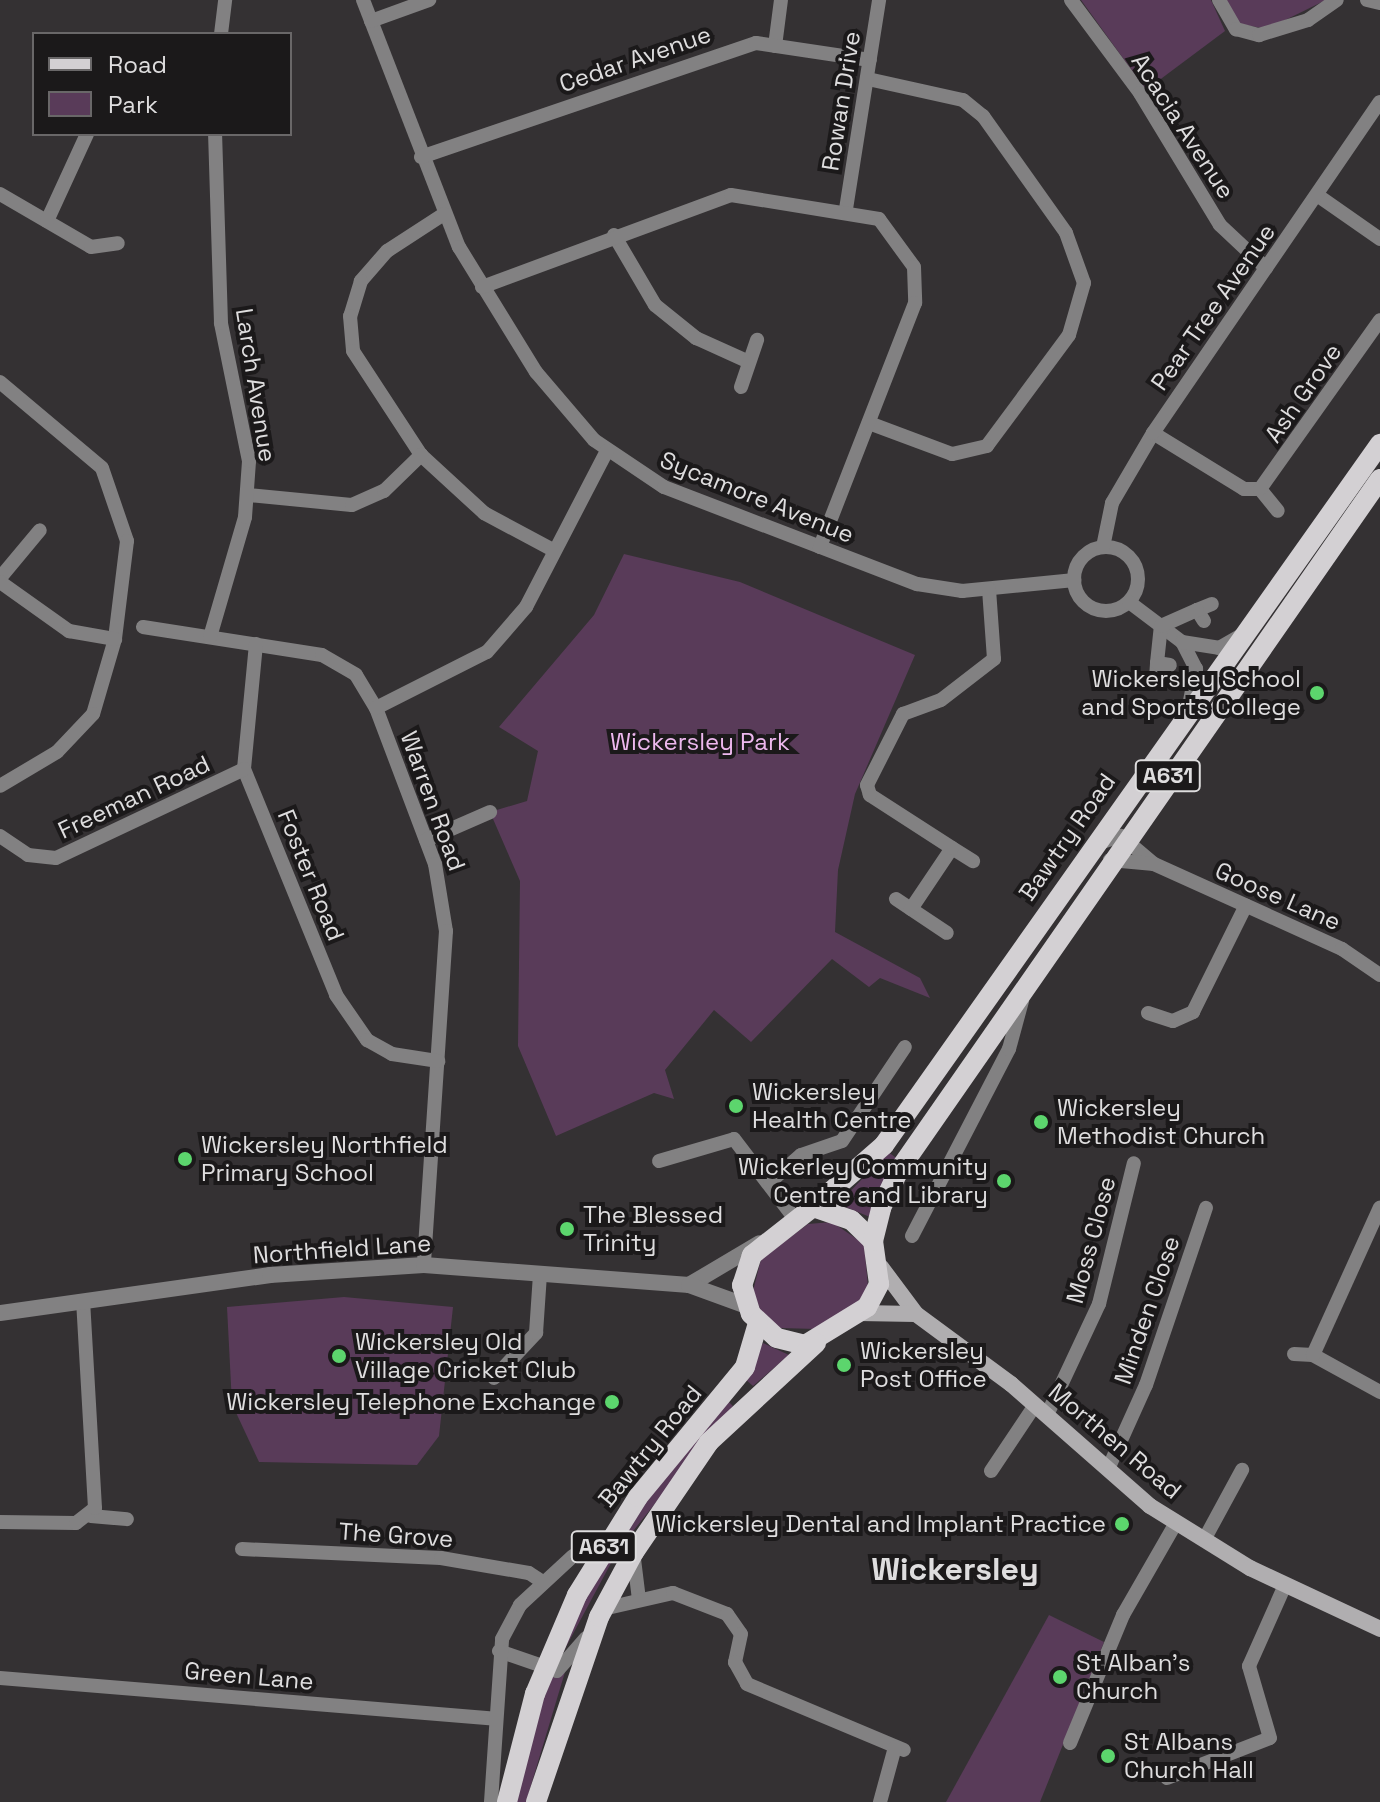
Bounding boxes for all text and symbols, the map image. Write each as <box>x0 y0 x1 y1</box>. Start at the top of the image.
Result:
street label: Cedar Avenue <box>555 20 715 98</box>
street label: Rowan Drive <box>816 29 866 173</box>
legend <box>32 32 292 136</box>
street label: Acacia Avenue <box>1125 48 1241 204</box>
text: Road <box>108 49 167 80</box>
text: Park <box>108 89 158 120</box>
street label: Pear Tree Avenue <box>1145 218 1281 396</box>
street label: Larch Avenue <box>230 306 282 464</box>
street label: Ash Grove <box>1258 338 1348 448</box>
street label: Sycamore Avenue <box>656 445 858 549</box>
place label: Wickersley School and Sports College <box>1081 665 1301 721</box>
marker: Wickersley School and Sports College <box>1308 684 1326 702</box>
street label: Warren Road <box>394 727 472 875</box>
park label: Wickersley Park <box>610 728 790 756</box>
street label: Freeman Road <box>53 749 215 845</box>
road number: A631 <box>1134 758 1202 794</box>
street label: Bawtry Road <box>1013 768 1121 906</box>
street label: Foster Road <box>272 805 350 945</box>
street label: Goose Lane <box>1211 856 1345 936</box>
place label: Wickersley Health Centre <box>752 1078 911 1134</box>
place label: Wickersley Methodist Church <box>1057 1094 1265 1150</box>
marker: Wickersley Health Centre <box>727 1097 745 1115</box>
marker: Wickersley Methodist Church <box>1032 1113 1050 1131</box>
place label: Wickersley Northfield Primary School <box>201 1131 448 1187</box>
marker: Wickersley Northfield Primary School <box>176 1150 194 1168</box>
place label: Wickerley Community Centre and Library <box>738 1153 988 1209</box>
marker: Wickerley Community Centre and Library <box>995 1172 1013 1190</box>
street label: Moss Close <box>1060 1173 1122 1307</box>
place label: The Blessed Trinity <box>583 1201 723 1257</box>
marker: The Blessed Trinity <box>558 1220 576 1238</box>
street label: Northfield Lane <box>252 1228 432 1270</box>
street label: Minden Close <box>1108 1232 1186 1388</box>
place label: Wickersley Old Village Cricket Club <box>355 1328 576 1384</box>
place label: Wickersley Post Office <box>860 1337 987 1393</box>
marker: Wickersley Old Village Cricket Club <box>330 1347 348 1365</box>
marker: Wickersley Post Office <box>835 1356 853 1374</box>
street label: Morthen Road <box>1043 1377 1187 1505</box>
street label: Bawtry Road <box>592 1379 708 1513</box>
place label: Wickersley Telephone Exchange <box>226 1388 596 1416</box>
marker: Wickersley Telephone Exchange <box>603 1393 621 1411</box>
place label: Wickersley Dental and Implant Practice <box>655 1510 1106 1538</box>
marker: Wickersley Dental and Implant Practice <box>1113 1515 1131 1533</box>
street label: The Grove <box>338 1517 454 1553</box>
road number: A631 <box>570 1529 638 1565</box>
district label: Wickersley <box>871 1550 1039 1588</box>
place label: St Alban's Church <box>1076 1649 1191 1705</box>
street label: Green Lane <box>183 1656 315 1696</box>
marker: St Alban's Church <box>1051 1668 1069 1686</box>
place label: St Albans Church Hall <box>1124 1728 1254 1784</box>
marker: St Albans Church Hall <box>1099 1747 1117 1765</box>

